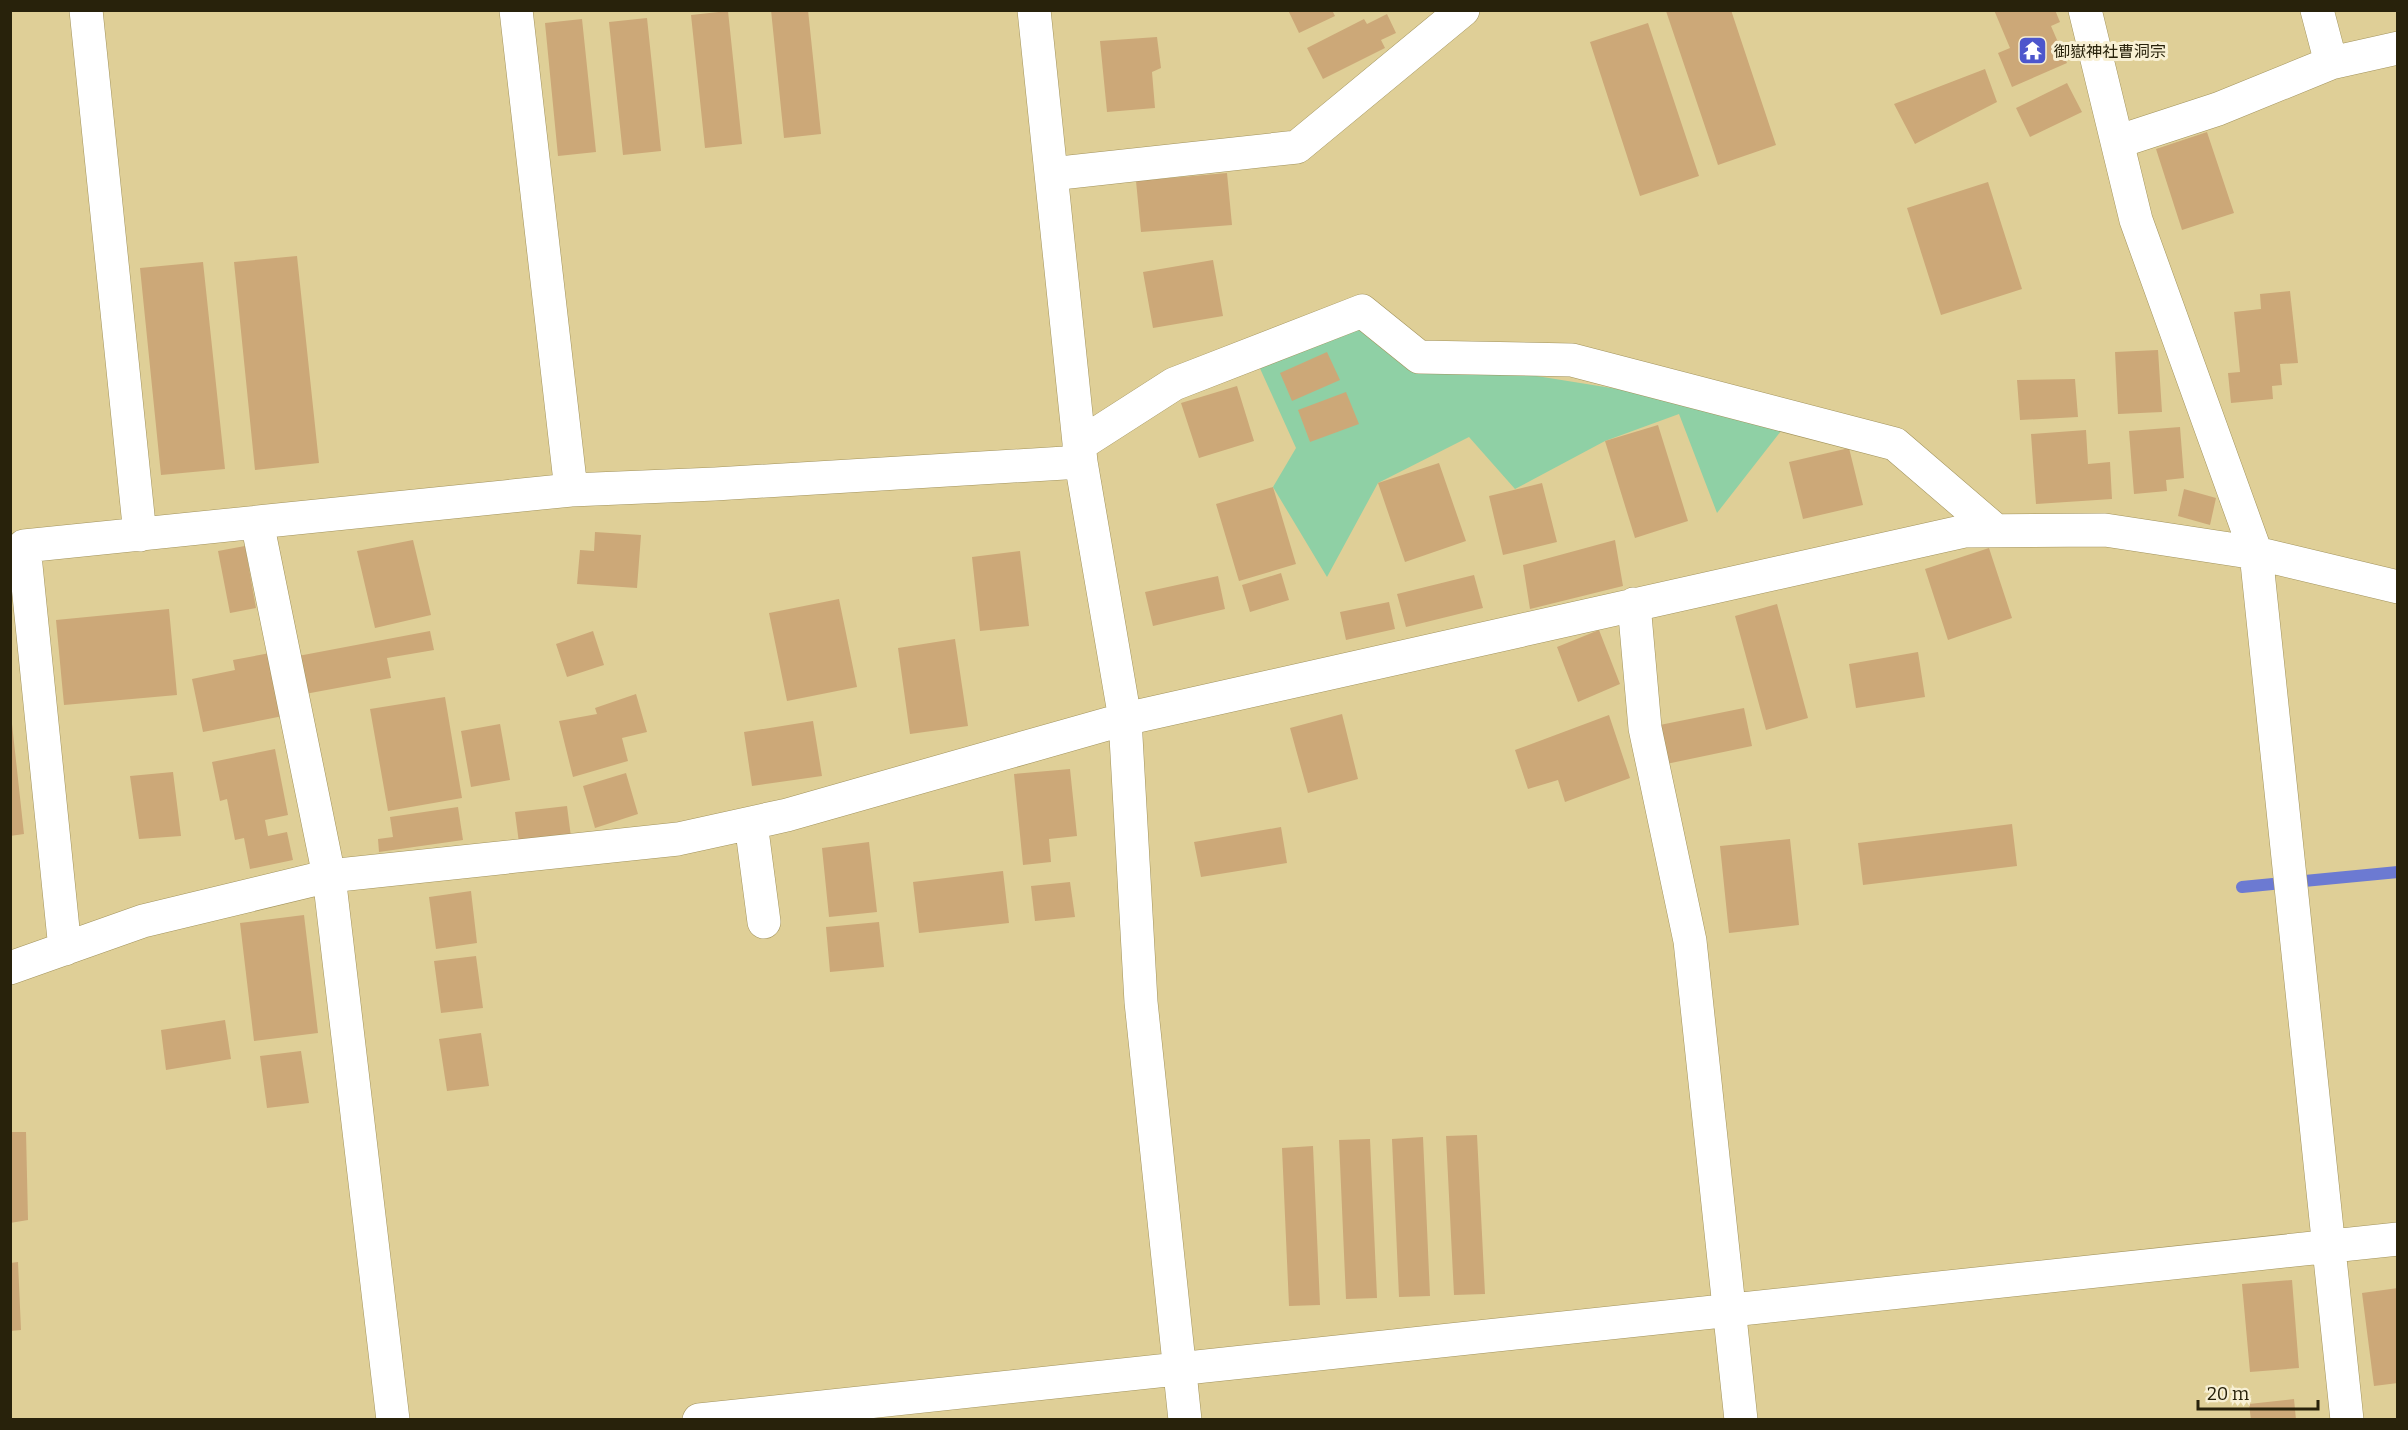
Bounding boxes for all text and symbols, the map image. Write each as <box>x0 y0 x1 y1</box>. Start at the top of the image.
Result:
temple icon: 御嶽神社曹洞宗 <box>2017 35 2049 67</box>
place label: 御嶽神社曹洞宗 <box>2054 42 2166 61</box>
scale bar <box>2198 1373 2318 1411</box>
text: 20 m <box>2207 1383 2249 1405</box>

